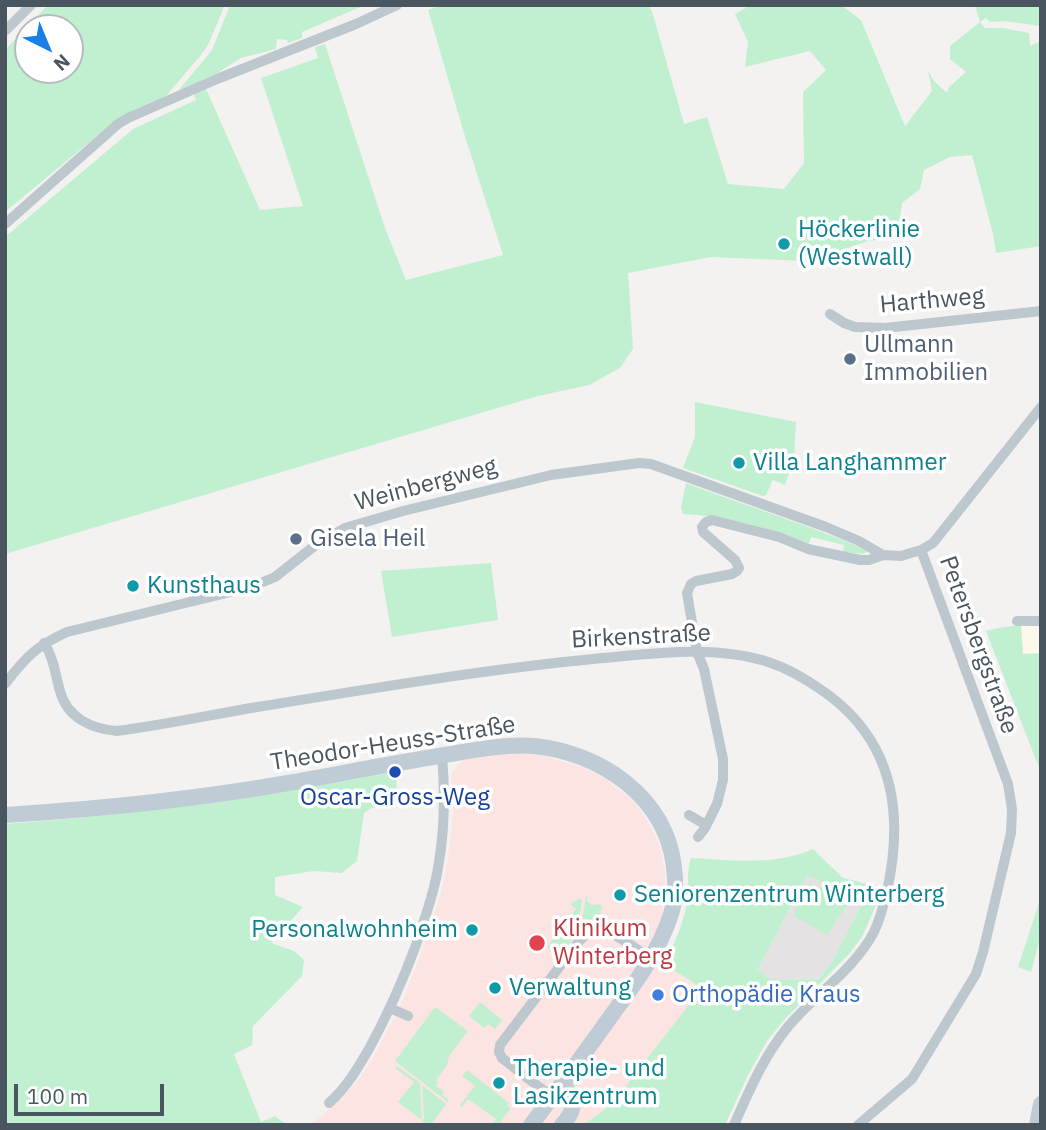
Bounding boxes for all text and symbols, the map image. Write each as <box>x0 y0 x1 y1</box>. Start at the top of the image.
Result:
north arrow <box>14 14 84 84</box>
text: N <box>49 49 75 76</box>
place label: Höckerlinie (Westwall) <box>798 216 920 272</box>
marker: Höckerlinie (Westwall) <box>776 236 792 252</box>
street label: Harthweg <box>879 282 985 320</box>
place label: Ullmann Immobilien <box>864 331 988 387</box>
marker: Ullmann Immobilien <box>842 351 858 367</box>
place label: Villa Langhammer <box>753 449 946 477</box>
street label: Weinbergweg <box>352 452 500 518</box>
marker: Villa Langhammer <box>731 455 747 471</box>
place label: Gisela Heil <box>310 525 425 553</box>
marker: Gisela Heil <box>288 531 304 547</box>
street label: Petersbergstraße <box>932 552 1024 738</box>
place label: Kunsthaus <box>147 572 261 600</box>
marker: Kunsthaus <box>125 578 141 594</box>
street label: Birkenstraße <box>571 619 711 655</box>
street label: Theodor-Heuss-Straße <box>269 710 517 778</box>
marker: Oscar-Gross-Weg <box>387 764 403 780</box>
place label: Oscar-Gross-Weg <box>300 784 490 812</box>
place label: Seniorenzentrum Winterberg <box>634 881 944 909</box>
marker: Seniorenzentrum Winterberg <box>612 887 628 903</box>
place label: Klinikum Winterberg <box>553 915 672 971</box>
place label: Personalwohnheim <box>251 916 458 944</box>
marker: Personalwohnheim <box>464 922 480 938</box>
marker: Klinikum Winterberg <box>527 933 547 953</box>
place label: Verwaltung <box>509 974 631 1002</box>
marker: Verwaltung <box>487 980 503 996</box>
place label: Orthopädie Kraus <box>672 981 861 1009</box>
marker: Orthopädie Kraus <box>650 987 666 1003</box>
place label: Therapie- und Lasikzentrum <box>513 1055 665 1111</box>
scale bar <box>18 1070 168 1114</box>
marker: Therapie- und Lasikzentrum <box>491 1075 507 1091</box>
text: 100 m <box>27 1082 88 1110</box>

